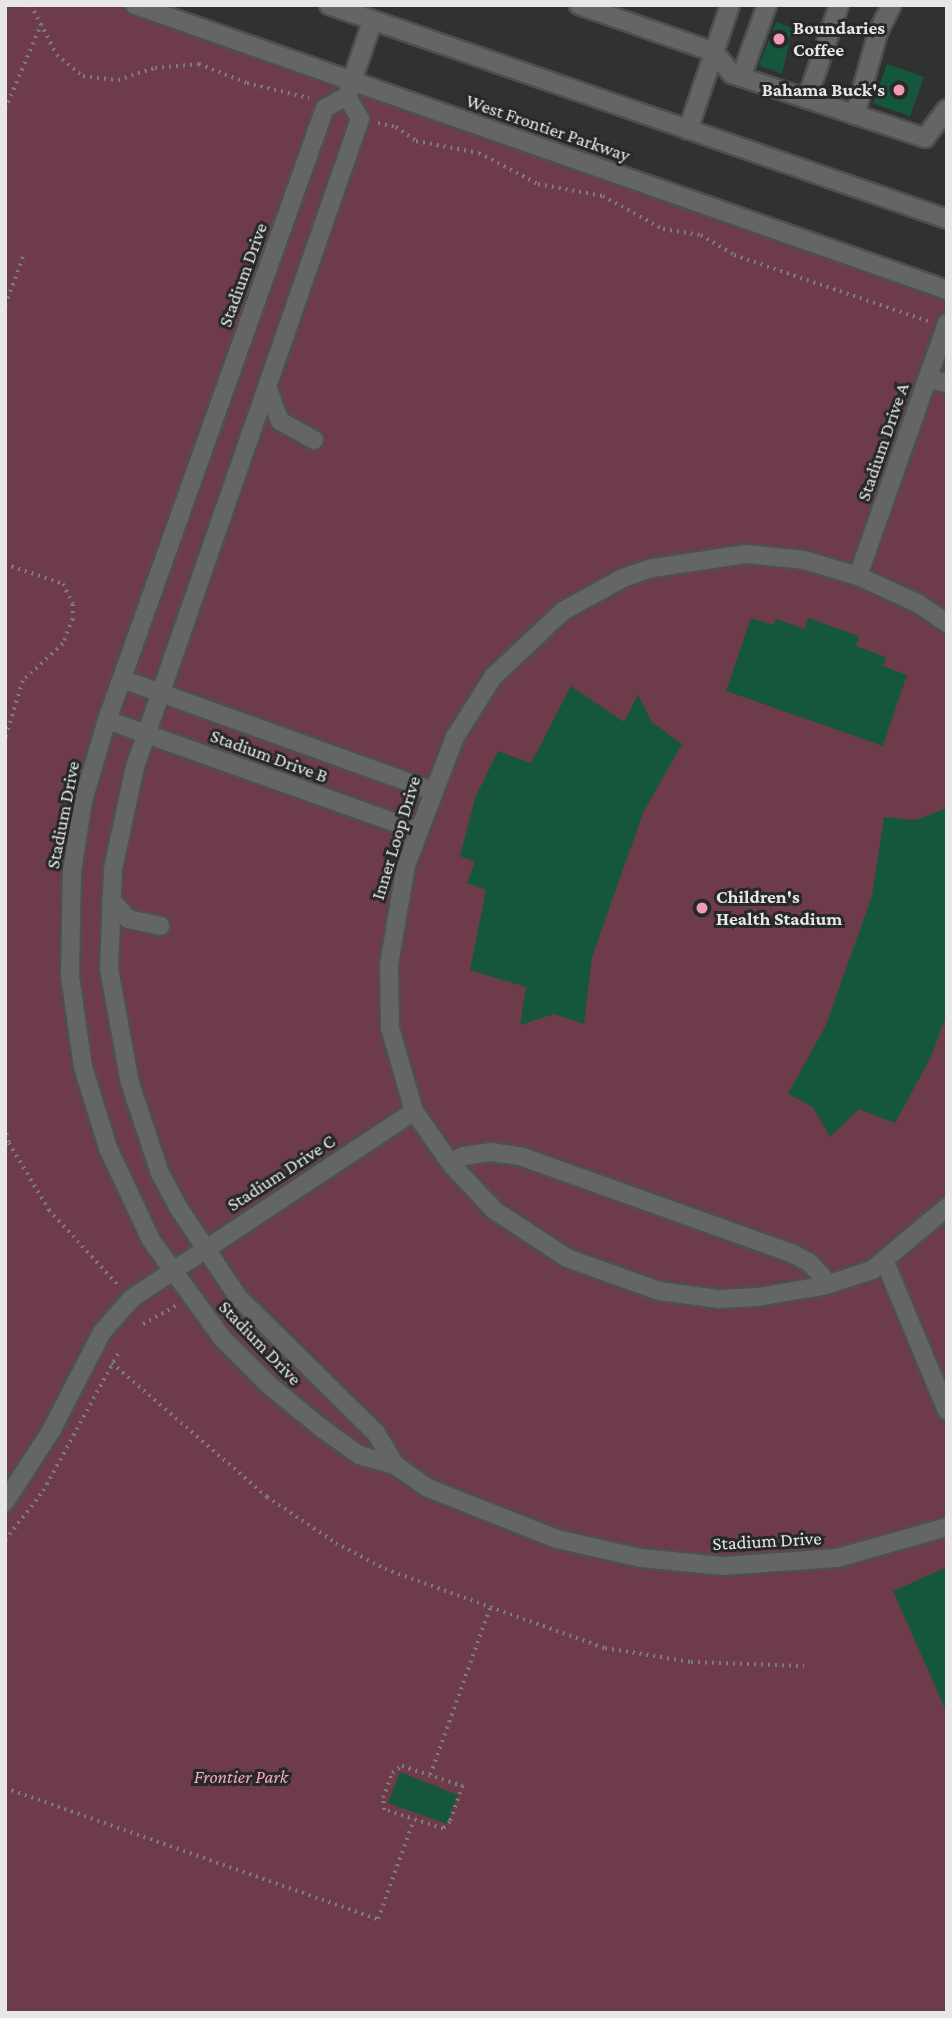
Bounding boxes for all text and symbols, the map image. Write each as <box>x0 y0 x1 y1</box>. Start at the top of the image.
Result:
place label: Boundaries Coffee <box>793 17 885 61</box>
marker: Boundaries Coffee <box>771 31 787 47</box>
place label: Bahama Buck's <box>762 79 885 101</box>
marker: Bahama Buck's <box>891 82 907 98</box>
street label: West Frontier Parkway <box>463 89 633 167</box>
street label: Stadium Drive <box>214 220 272 330</box>
street label: Stadium Drive A <box>852 380 914 504</box>
street label: Stadium Drive B <box>207 724 331 788</box>
street label: Stadium Drive <box>41 759 85 871</box>
street label: Inner Loop Drive <box>366 773 426 903</box>
place label: Children's Health Stadium <box>716 886 842 930</box>
marker: Children's Health Stadium <box>694 900 710 916</box>
street label: Stadium Drive C <box>223 1130 339 1216</box>
street label: Stadium Drive <box>214 1296 306 1390</box>
street label: Stadium Drive <box>712 1527 822 1555</box>
park label: Frontier Park <box>194 1766 288 1788</box>

